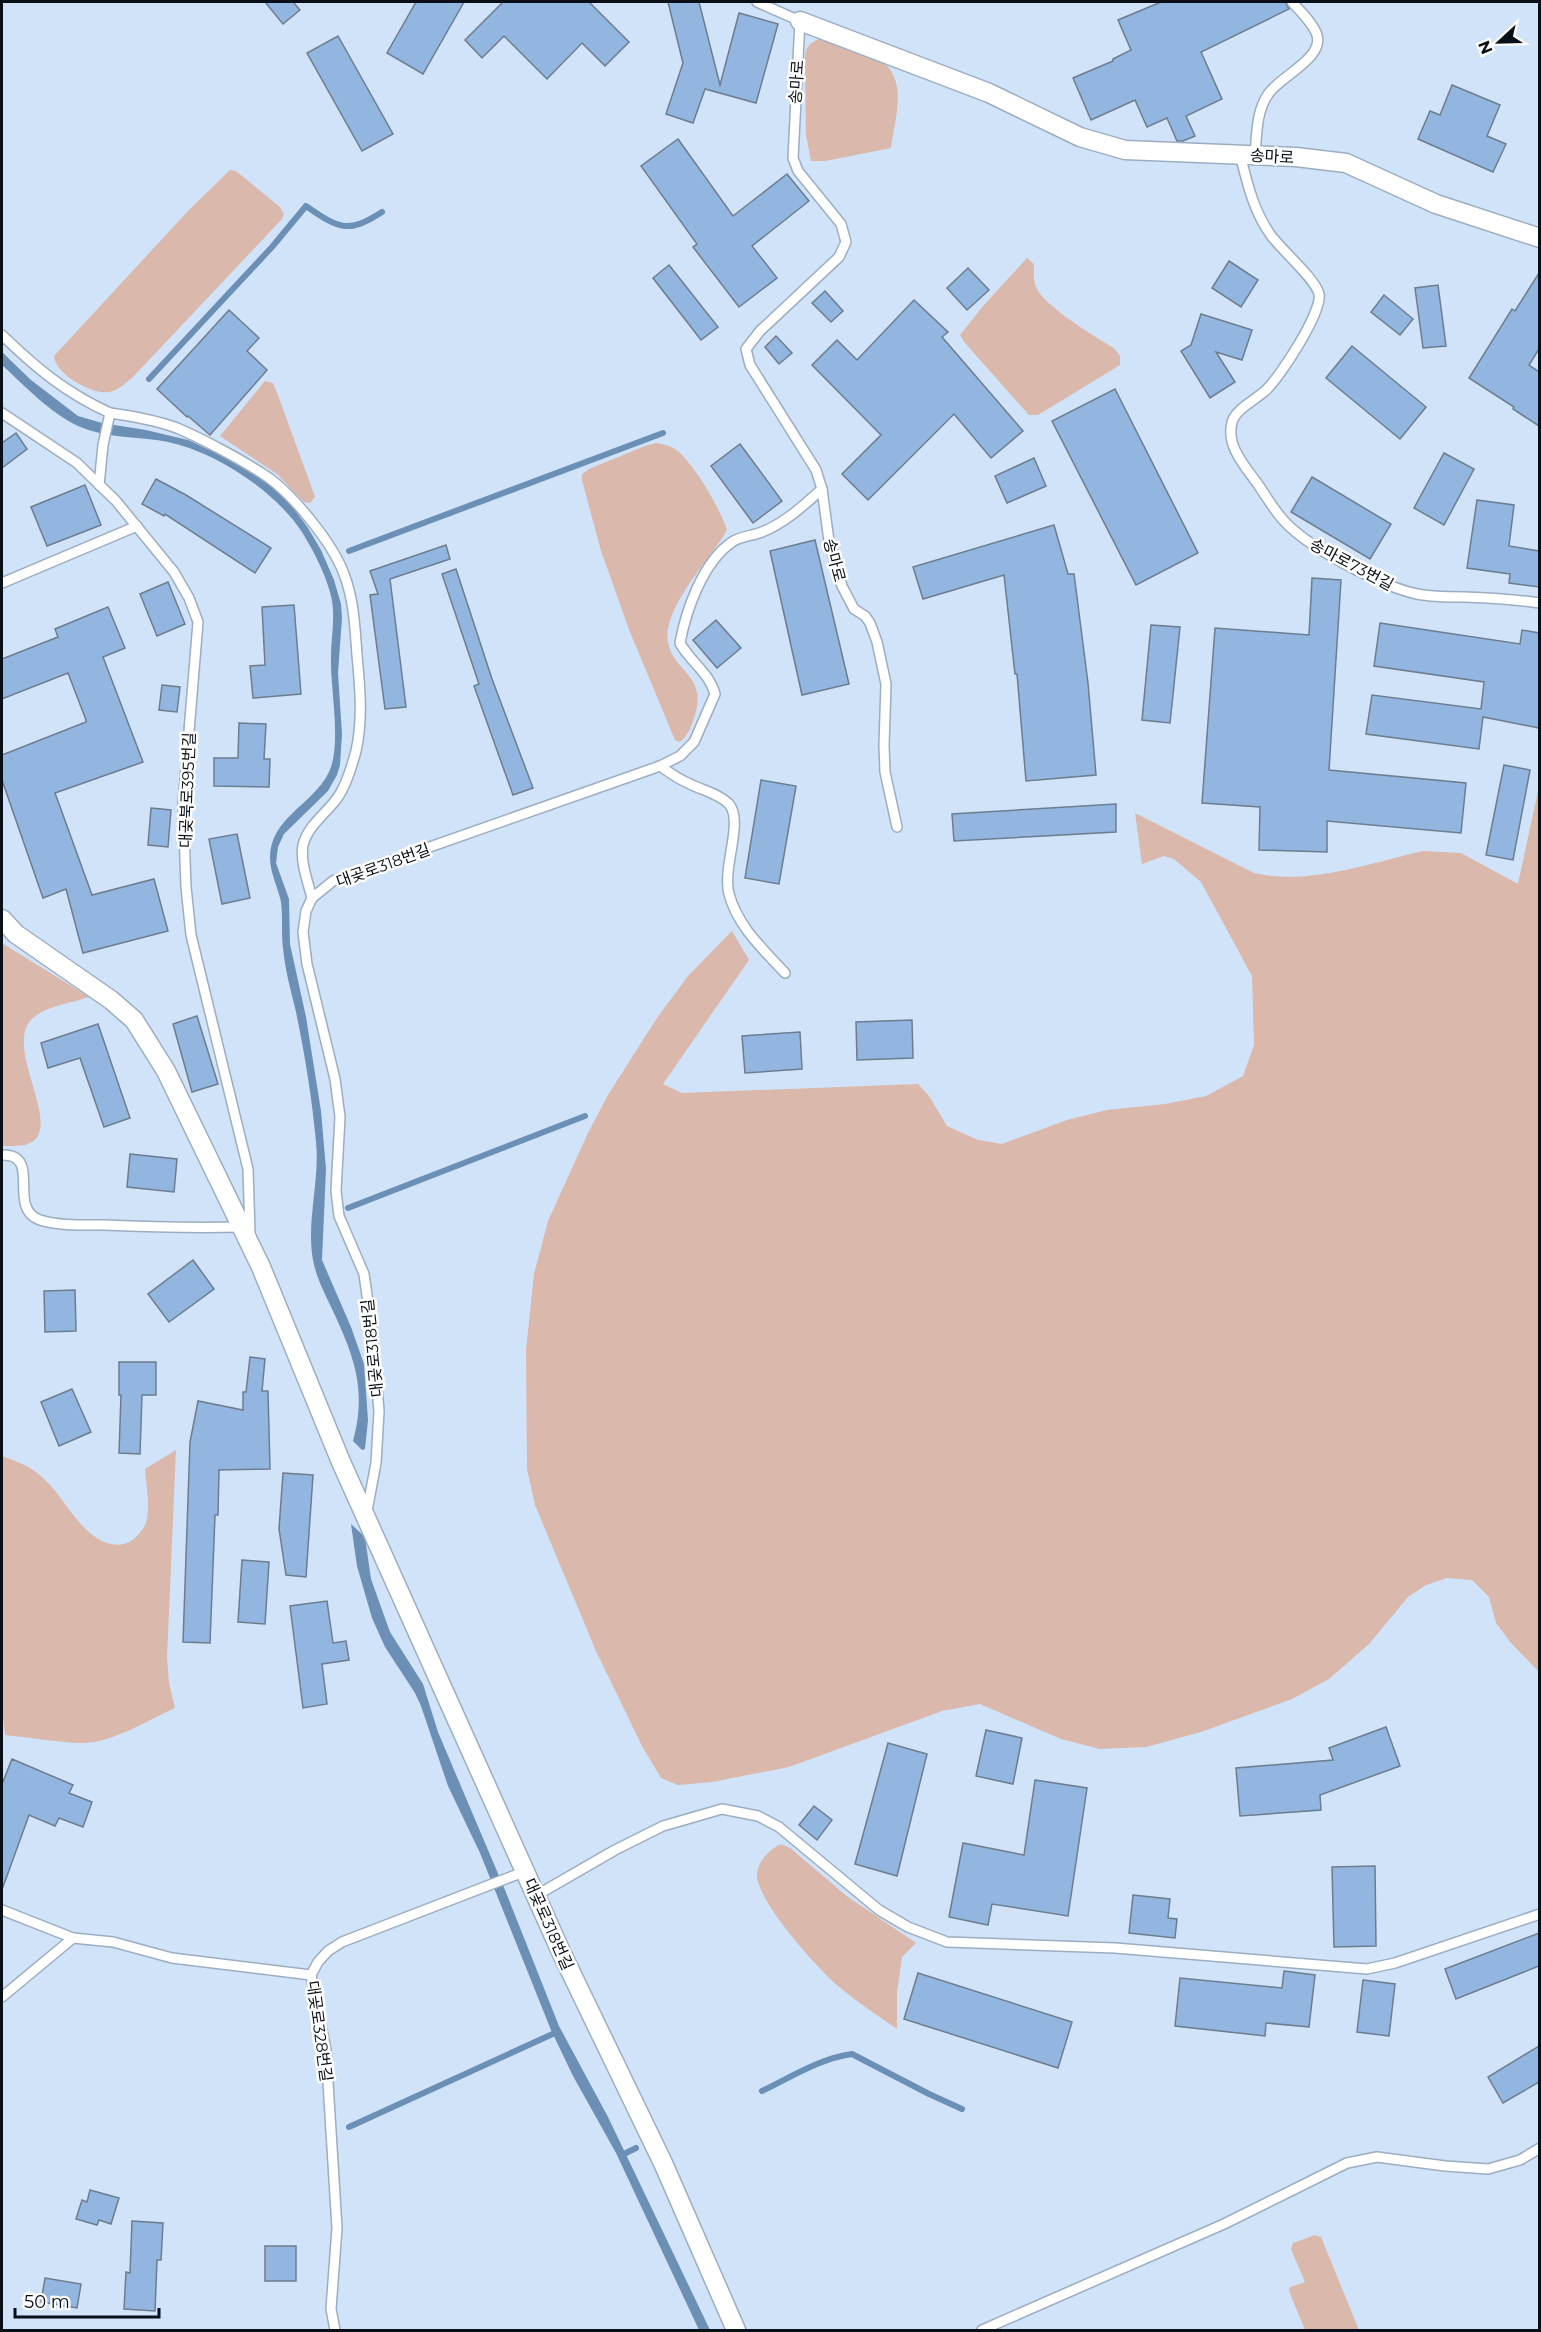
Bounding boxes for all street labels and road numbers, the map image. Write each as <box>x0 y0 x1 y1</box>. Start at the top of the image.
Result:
street label: 송마로 <box>785 59 808 105</box>
street label: 송마로 <box>1249 146 1295 167</box>
street label: 송마로73번길 <box>1307 534 1397 594</box>
street label: 송마로 <box>820 536 849 584</box>
street label: 대곶북로395번길 <box>176 732 199 848</box>
street label: 대곶로318번길 <box>334 840 433 891</box>
street label: 대곶로318번길 <box>358 1298 387 1398</box>
street label: 대곶로318번길 <box>520 1875 577 1973</box>
street label: 대곶로328번길 <box>303 1979 336 2083</box>

